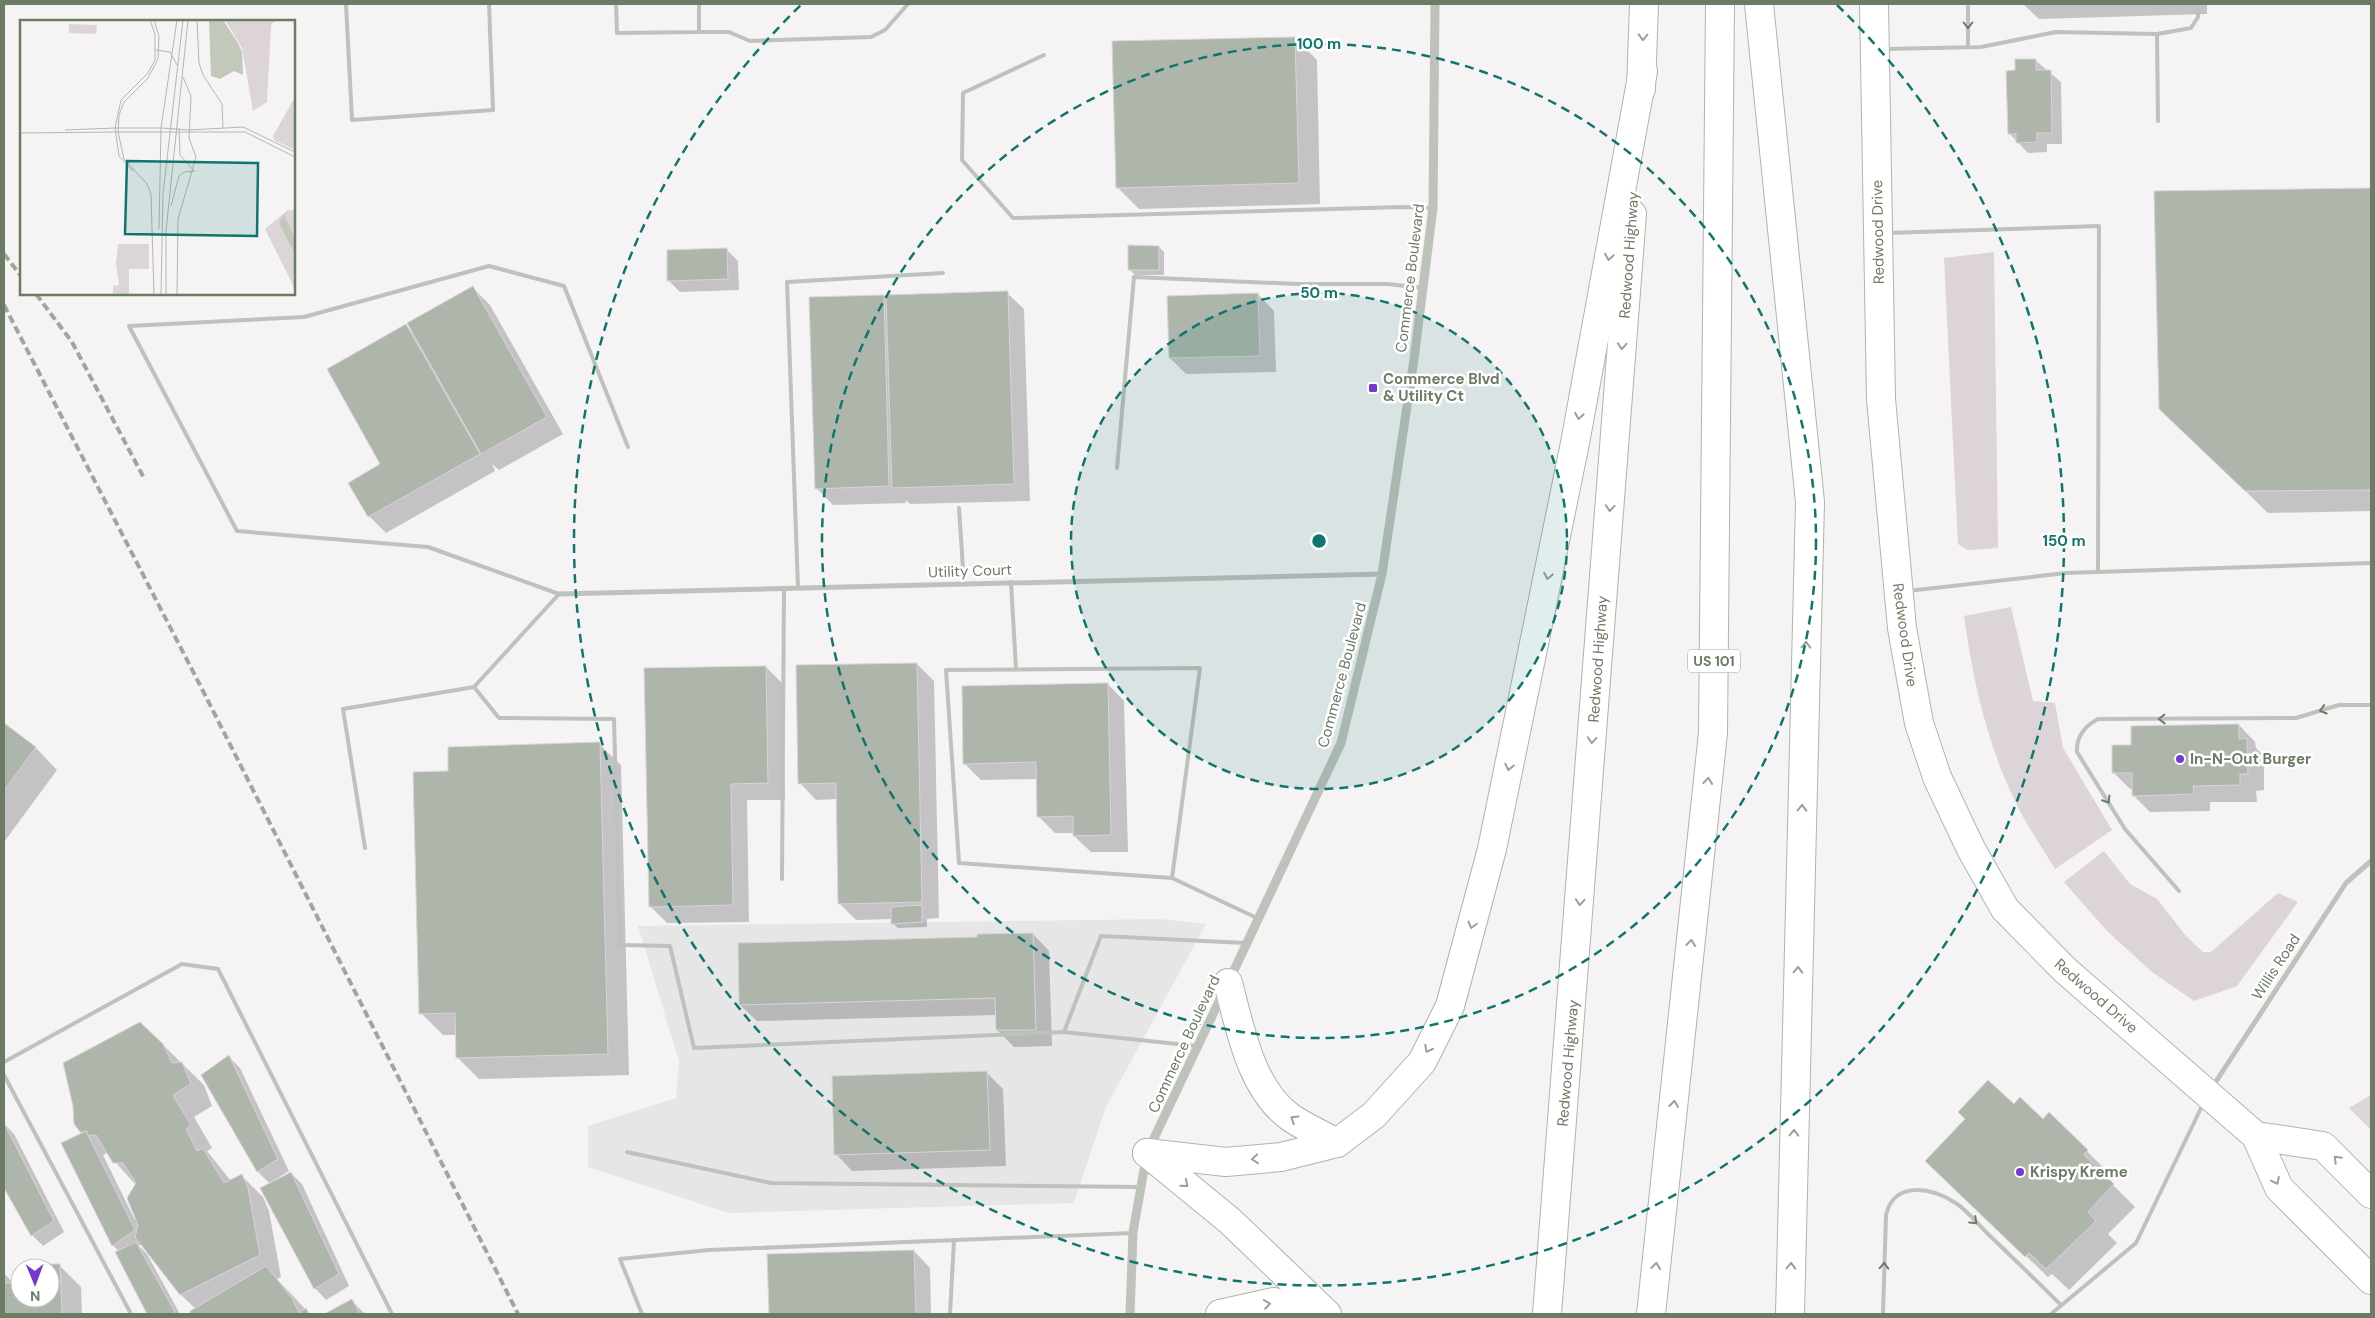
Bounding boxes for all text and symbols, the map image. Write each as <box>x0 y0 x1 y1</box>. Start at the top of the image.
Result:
inset map <box>20 20 295 295</box>
one-way arrow <box>1963 22 1973 30</box>
text: 100 m <box>1297 34 1341 54</box>
one-way arrow <box>1638 34 1648 42</box>
street label: Redwood Drive <box>1867 180 1889 284</box>
street label: Redwood Highway <box>1615 190 1643 319</box>
street label: Commerce Boulevard <box>1391 202 1429 354</box>
one-way arrow <box>1604 252 1614 261</box>
text: 50 m <box>1300 283 1338 303</box>
one-way arrow <box>1617 343 1628 351</box>
place label: Commerce Blvd & Utility Ct <box>1383 369 1500 406</box>
marker: Commerce Blvd & Utility Ct <box>1367 382 1379 394</box>
one-way arrow <box>1575 412 1585 421</box>
one-way arrow <box>1604 505 1615 513</box>
text: 150 m <box>2043 531 2086 551</box>
centre of rings <box>1310 532 1328 550</box>
street label: Utility Court <box>928 560 1013 582</box>
one-way arrow <box>1543 571 1553 580</box>
street label: Redwood Drive <box>1888 582 1922 688</box>
street label: Redwood Highway <box>1584 594 1612 723</box>
street label: Commerce Boulevard <box>1313 600 1371 750</box>
one-way arrow <box>1801 641 1812 649</box>
road number: US 101 <box>1688 649 1740 672</box>
one-way arrow <box>2320 704 2328 714</box>
one-way arrow <box>2157 714 2165 724</box>
one-way arrow <box>1587 736 1598 744</box>
place label: In-N-Out Burger <box>2190 749 2311 769</box>
marker: In-N-Out Burger <box>2174 753 2186 765</box>
one-way arrow <box>1504 762 1515 771</box>
one-way arrow <box>1702 777 1713 785</box>
one-way arrow <box>2101 794 2110 803</box>
one-way arrow <box>1797 803 1808 811</box>
one-way arrow <box>1575 899 1586 907</box>
one-way arrow <box>1467 921 1478 930</box>
street label: Willis Road <box>2247 930 2305 1004</box>
one-way arrow <box>1685 938 1696 946</box>
street label: Redwood Drive <box>2050 954 2142 1038</box>
one-way arrow <box>1793 966 1804 974</box>
street label: Commerce Boulevard <box>1143 972 1225 1116</box>
street label: Redwood Highway <box>1553 998 1584 1127</box>
one-way arrow <box>1424 1044 1434 1053</box>
one-way arrow <box>1668 1100 1679 1108</box>
one-way arrow <box>1291 1116 1300 1125</box>
one-way arrow <box>1789 1128 1800 1136</box>
one-way arrow <box>1251 1154 1259 1165</box>
one-way arrow <box>2334 1156 2343 1165</box>
place label: Krispy Kreme <box>2030 1162 2128 1182</box>
marker: Krispy Kreme <box>2014 1166 2026 1178</box>
one-way arrow <box>2269 1176 2280 1185</box>
one-way arrow <box>1179 1179 1188 1187</box>
one-way arrow <box>1969 1215 1978 1224</box>
north arrow <box>10 1258 60 1308</box>
one-way arrow <box>1650 1261 1661 1269</box>
one-way arrow <box>1786 1261 1796 1269</box>
one-way arrow <box>1879 1261 1890 1269</box>
text: N <box>30 1287 40 1305</box>
one-way arrow <box>1263 1299 1272 1309</box>

